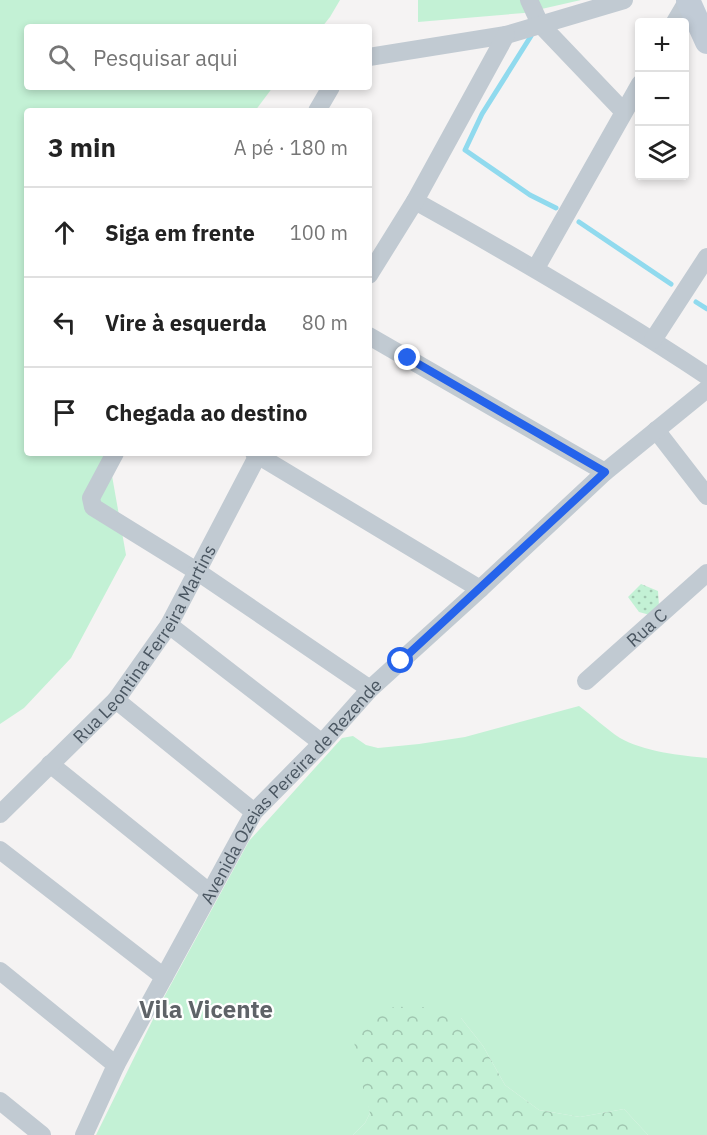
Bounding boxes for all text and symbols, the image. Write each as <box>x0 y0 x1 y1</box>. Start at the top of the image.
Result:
map controls <box>635 18 689 180</box>
button: + <box>635 18 689 72</box>
search box <box>24 24 372 90</box>
icon: search <box>45 41 78 74</box>
text: Pesquisar aqui <box>93 43 238 72</box>
button: − <box>635 72 689 126</box>
button: layers <box>635 126 689 180</box>
text: 3 min <box>48 130 116 164</box>
text: A pé · 180 m <box>234 134 348 161</box>
icon: ahead <box>48 216 81 249</box>
text: Siga em frente <box>105 218 255 247</box>
text: 100 m <box>290 219 348 246</box>
icon: left <box>48 306 81 339</box>
text: Vire à esquerda <box>105 308 267 337</box>
text: 80 m <box>302 309 348 336</box>
route end <box>394 344 420 370</box>
icon: arrive <box>48 396 81 429</box>
text: Chegada ao destino <box>105 398 308 427</box>
street label: Rua Leontina Ferreira Martins <box>68 540 221 748</box>
street label: Rua C <box>621 603 672 651</box>
route start <box>387 647 413 673</box>
street label: Avenida Ozeias Pereira de Rezende <box>195 673 386 908</box>
district label: Vila Vicente <box>139 993 273 1025</box>

